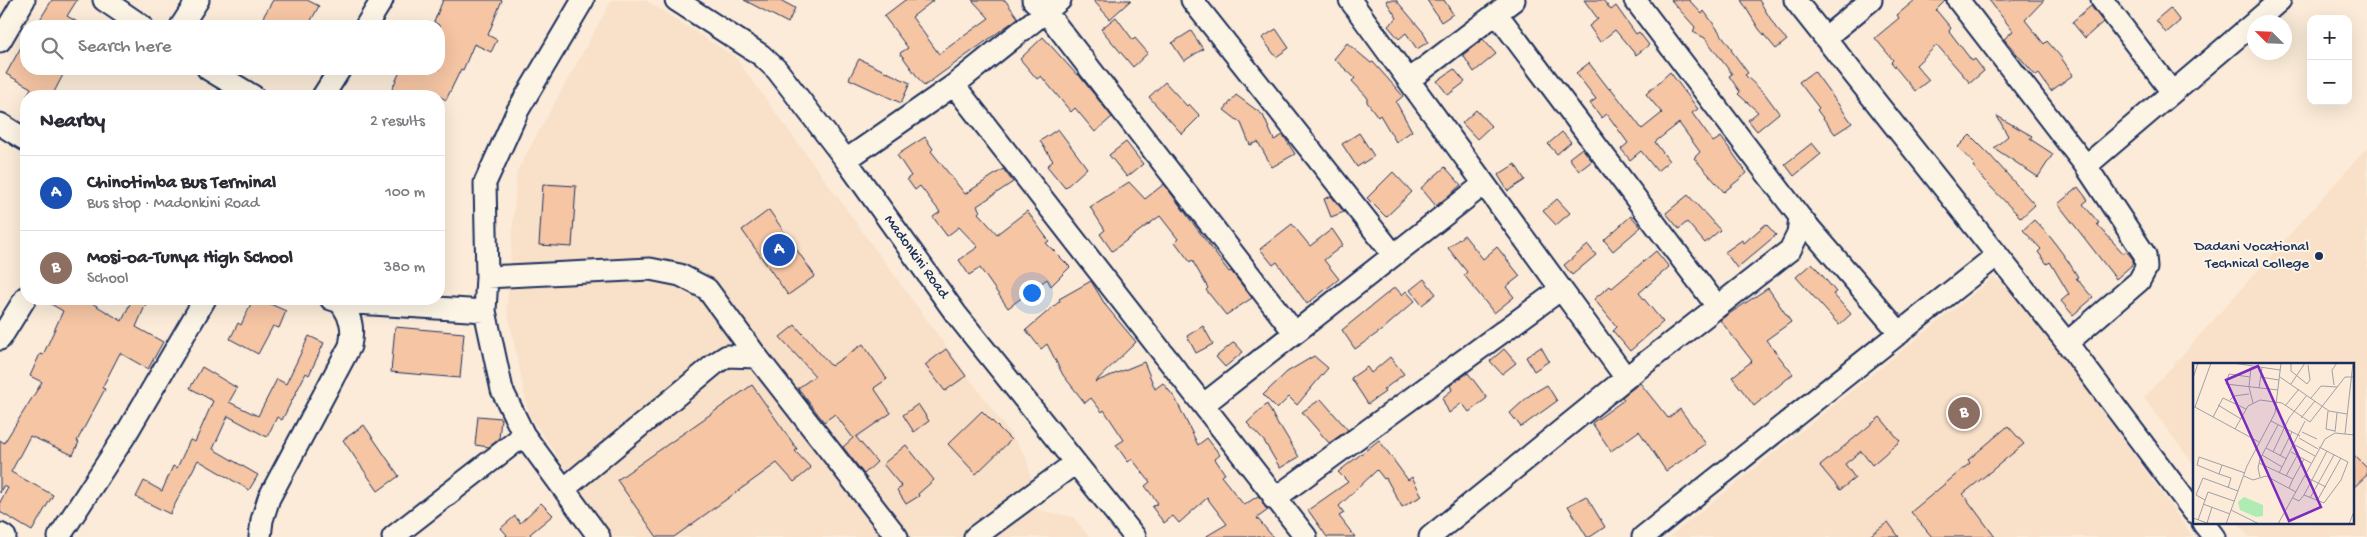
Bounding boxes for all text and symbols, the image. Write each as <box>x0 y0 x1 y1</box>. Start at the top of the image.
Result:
north arrow <box>2247 15 2292 60</box>
map controls <box>2307 15 2352 105</box>
button: + <box>2307 15 2352 60</box>
search box <box>20 20 445 75</box>
icon: search <box>38 34 66 62</box>
text: Search here <box>78 36 172 59</box>
button: − <box>2307 60 2352 105</box>
text: Nearby <box>40 110 105 135</box>
text: 2 results <box>370 113 425 132</box>
text: Chinotimba Bus Terminal <box>87 172 276 195</box>
text: A <box>51 184 61 203</box>
text: 100 m <box>385 184 425 203</box>
text: Bus stop · Madonkini Road <box>87 195 259 214</box>
street label: Madonkini Road <box>880 212 953 303</box>
pin: A <box>763 231 795 269</box>
place label: Dadani Vocational Technical College <box>2193 238 2309 273</box>
text: Mosi-oa-Tunya High School <box>87 247 293 270</box>
marker: Dadani Vocational Technical College <box>2313 250 2325 262</box>
text: B <box>52 259 60 278</box>
text: 380 m <box>384 259 425 278</box>
text: School <box>87 270 129 289</box>
your location <box>1019 280 1045 306</box>
inset map <box>2193 363 2354 524</box>
pin: B <box>1948 394 1980 432</box>

